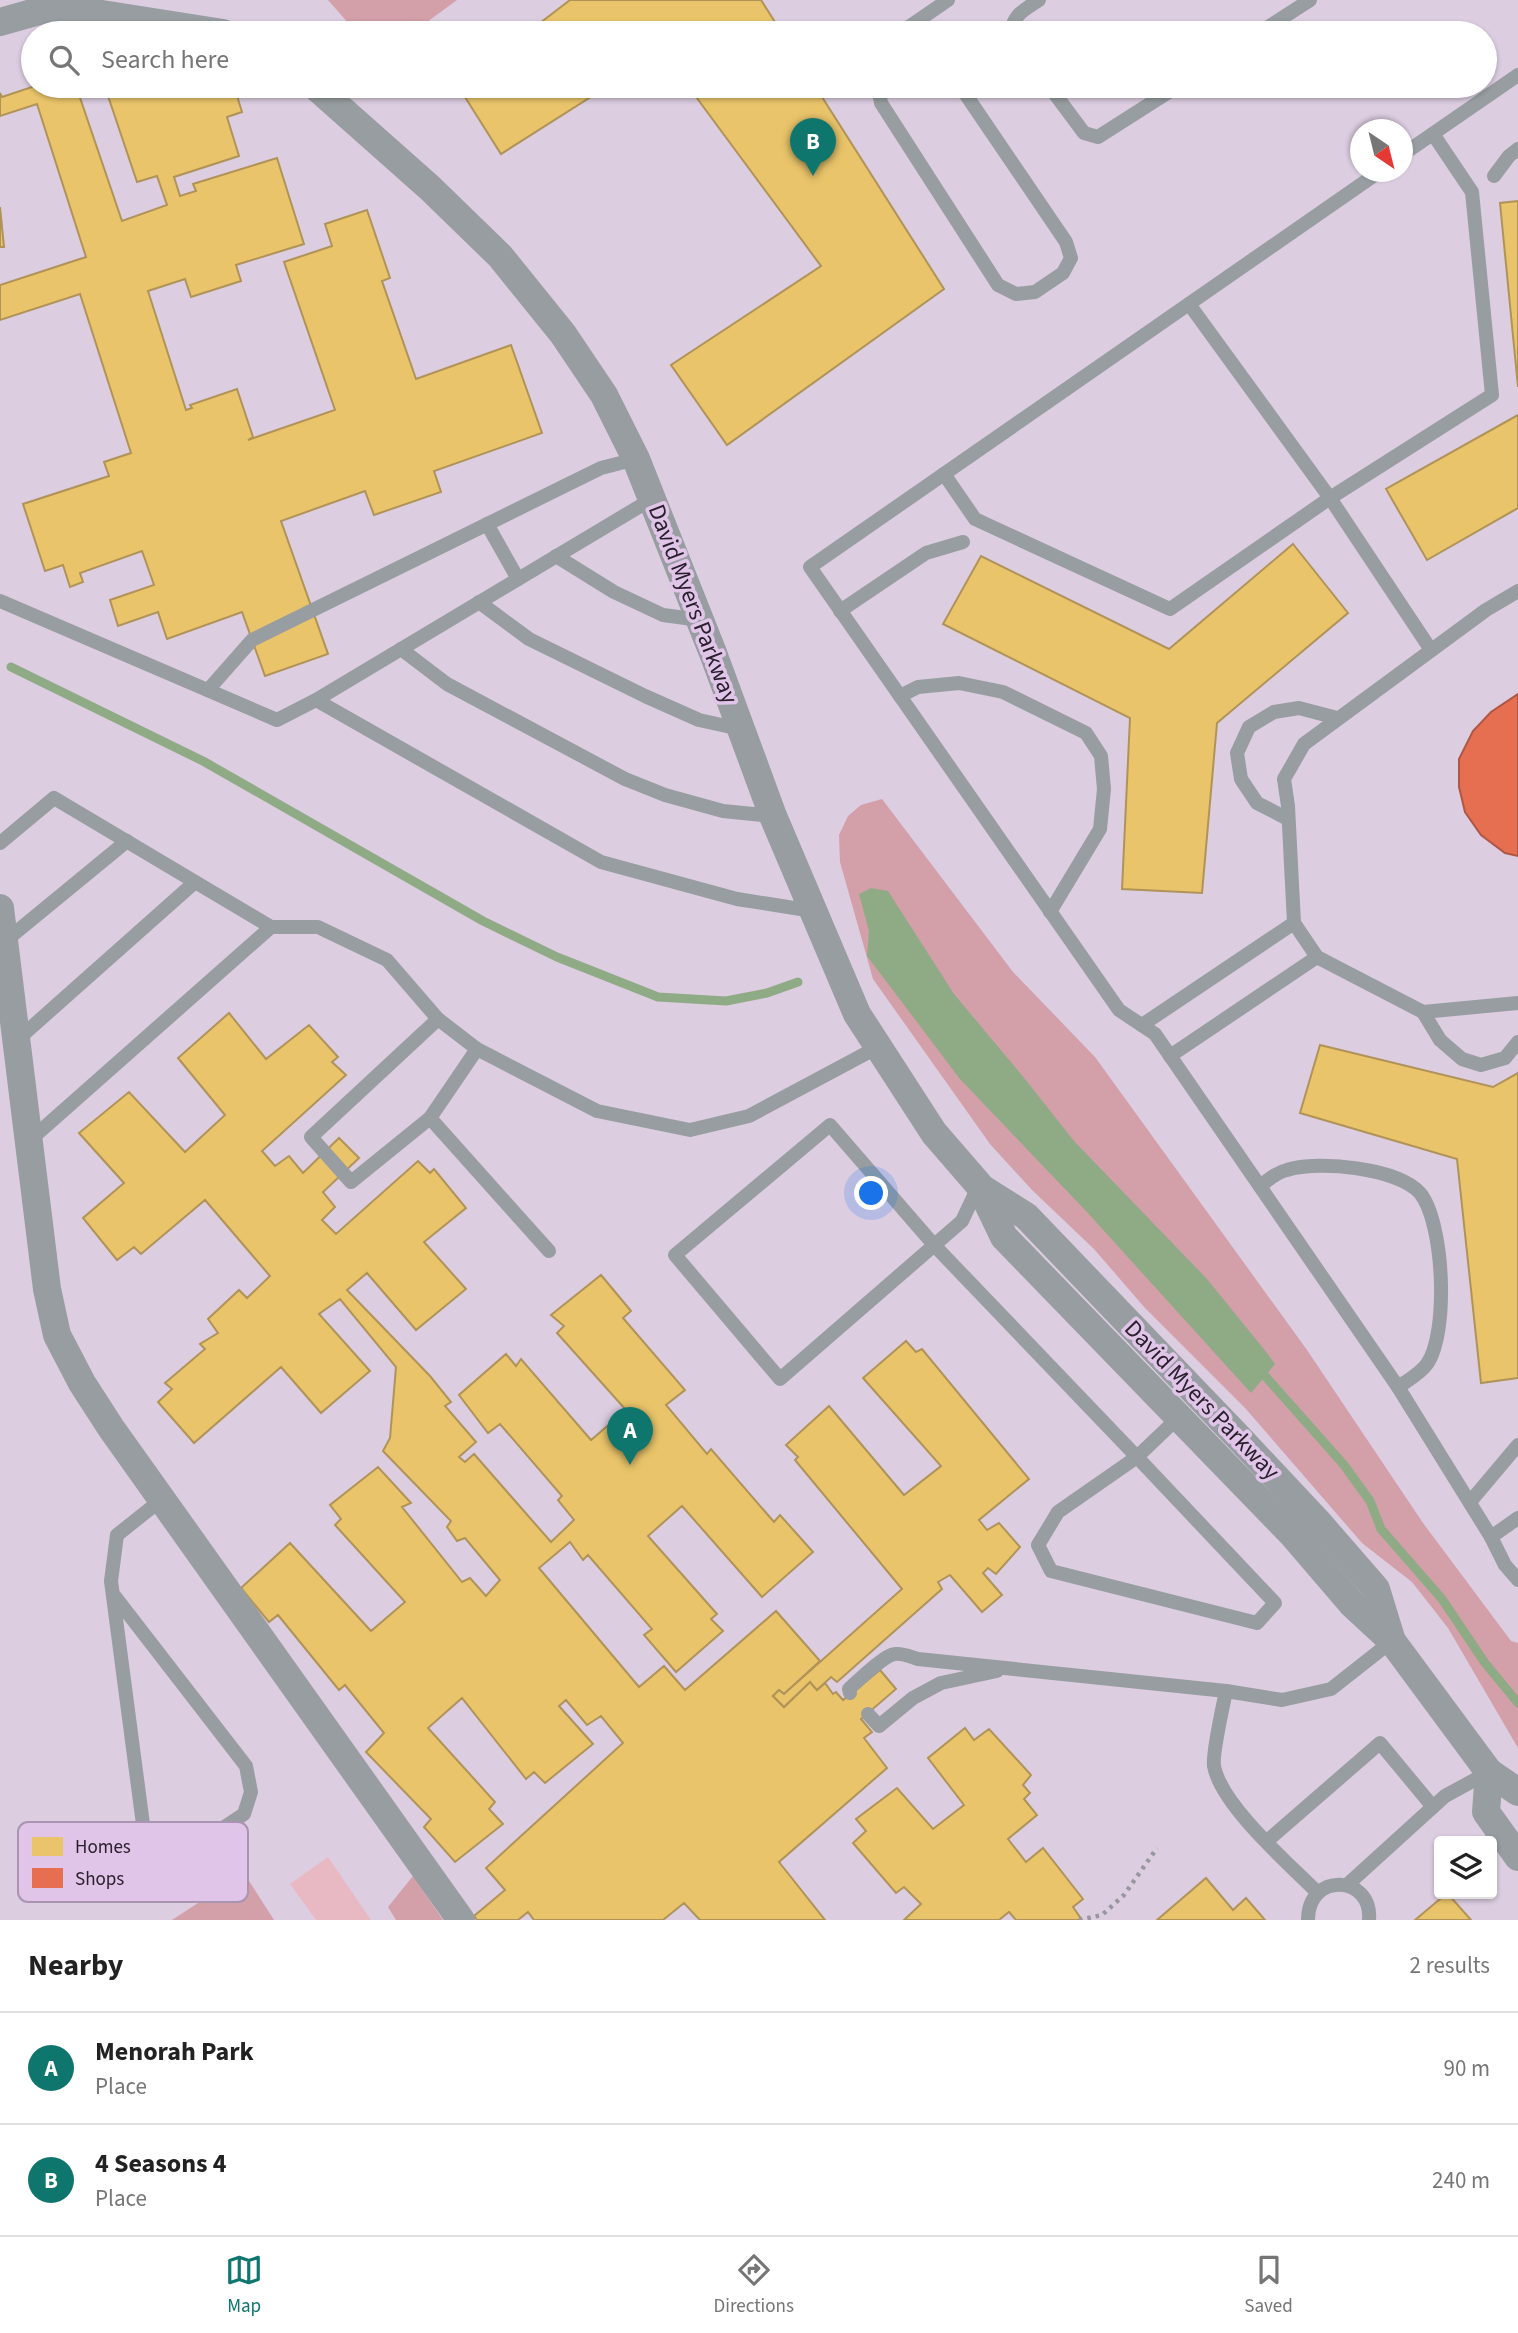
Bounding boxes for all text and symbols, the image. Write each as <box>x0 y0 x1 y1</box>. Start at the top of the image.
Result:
search box <box>21 21 1497 98</box>
icon: search <box>45 41 83 79</box>
text: Search here <box>101 41 229 78</box>
pin: B <box>790 118 836 176</box>
north arrow <box>1350 119 1413 182</box>
street label: David Myers Parkway <box>639 499 747 709</box>
your location <box>854 1176 888 1210</box>
street label: David Myers Parkway <box>1116 1312 1288 1488</box>
pin: A <box>607 1407 653 1465</box>
legend <box>18 1822 248 1902</box>
text: Homes <box>75 1834 131 1861</box>
map controls <box>1434 1836 1497 1899</box>
button: layers <box>1434 1836 1497 1899</box>
text: Shops <box>75 1866 124 1893</box>
text: Nearby <box>28 1944 123 1987</box>
text: 2 results <box>1410 1949 1490 1982</box>
text: Menorah Park <box>95 2033 254 2070</box>
text: A <box>44 2052 58 2085</box>
text: 90 m <box>1443 2052 1490 2085</box>
text: Place <box>95 2070 147 2103</box>
text: 4 Seasons 4 <box>95 2145 227 2182</box>
text: B <box>44 2164 58 2197</box>
text: 240 m <box>1432 2164 1490 2197</box>
text: Place <box>95 2182 147 2215</box>
tab: Map <box>225 2251 263 2320</box>
tab: Directions <box>714 2251 794 2320</box>
tab: Saved <box>1244 2251 1293 2320</box>

